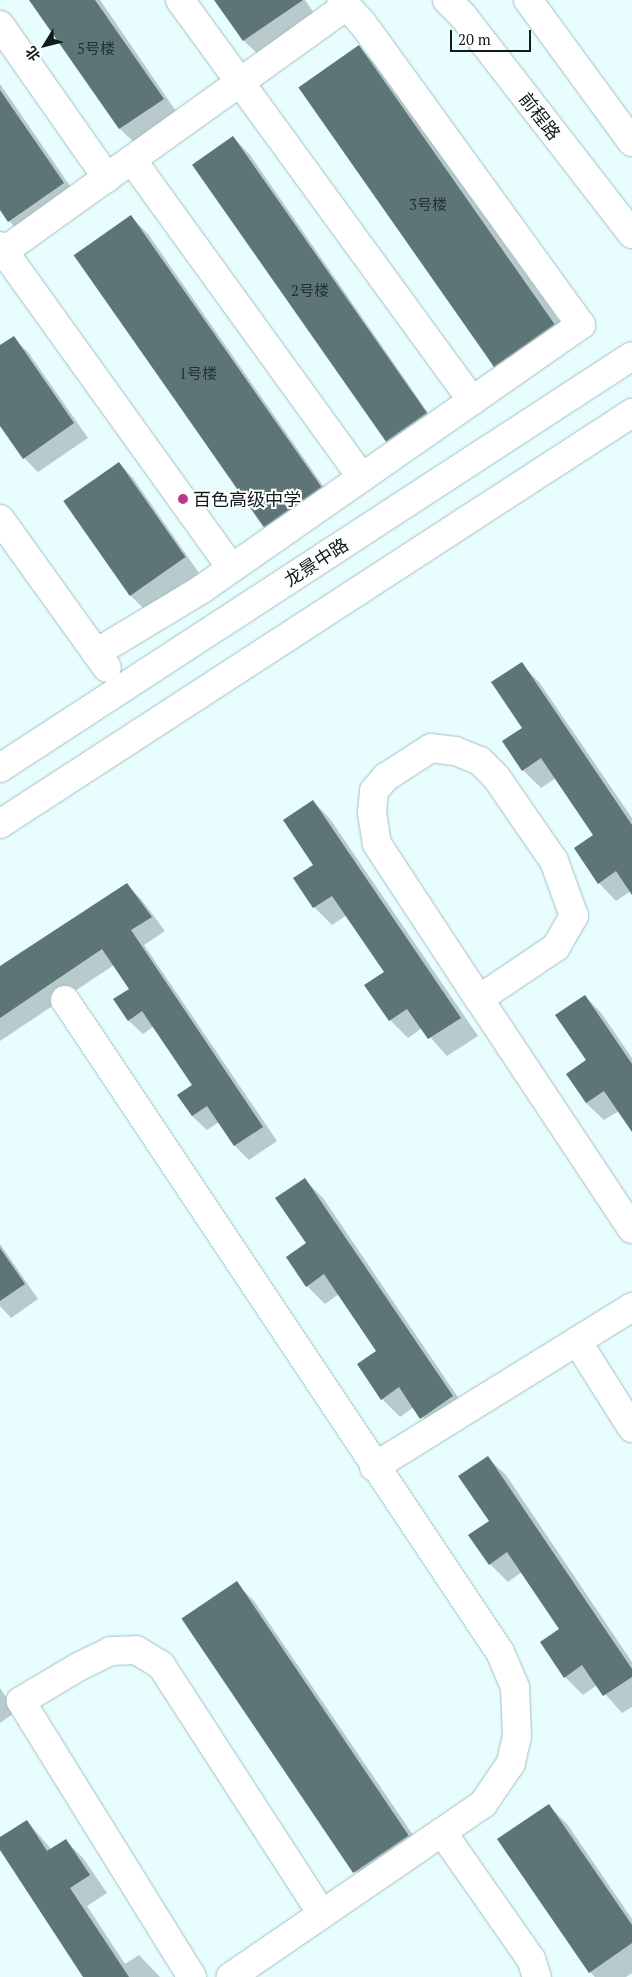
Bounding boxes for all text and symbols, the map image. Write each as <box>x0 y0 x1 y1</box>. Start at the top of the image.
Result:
north arrow <box>20 20 70 70</box>
scale bar <box>452 20 533 52</box>
text: 20 m <box>458 29 491 49</box>
house number: 5号楼 <box>77 40 115 58</box>
text: 北 <box>21 43 44 65</box>
street label: 前程路 <box>515 88 565 144</box>
house number: 3号楼 <box>409 196 447 214</box>
house number: 2号楼 <box>291 282 329 300</box>
house number: 1号楼 <box>179 365 217 383</box>
place label: 百色高级中学 <box>193 488 301 510</box>
marker: 百色高级中学 <box>177 493 189 505</box>
street label: 龙景中路 <box>280 533 352 591</box>

